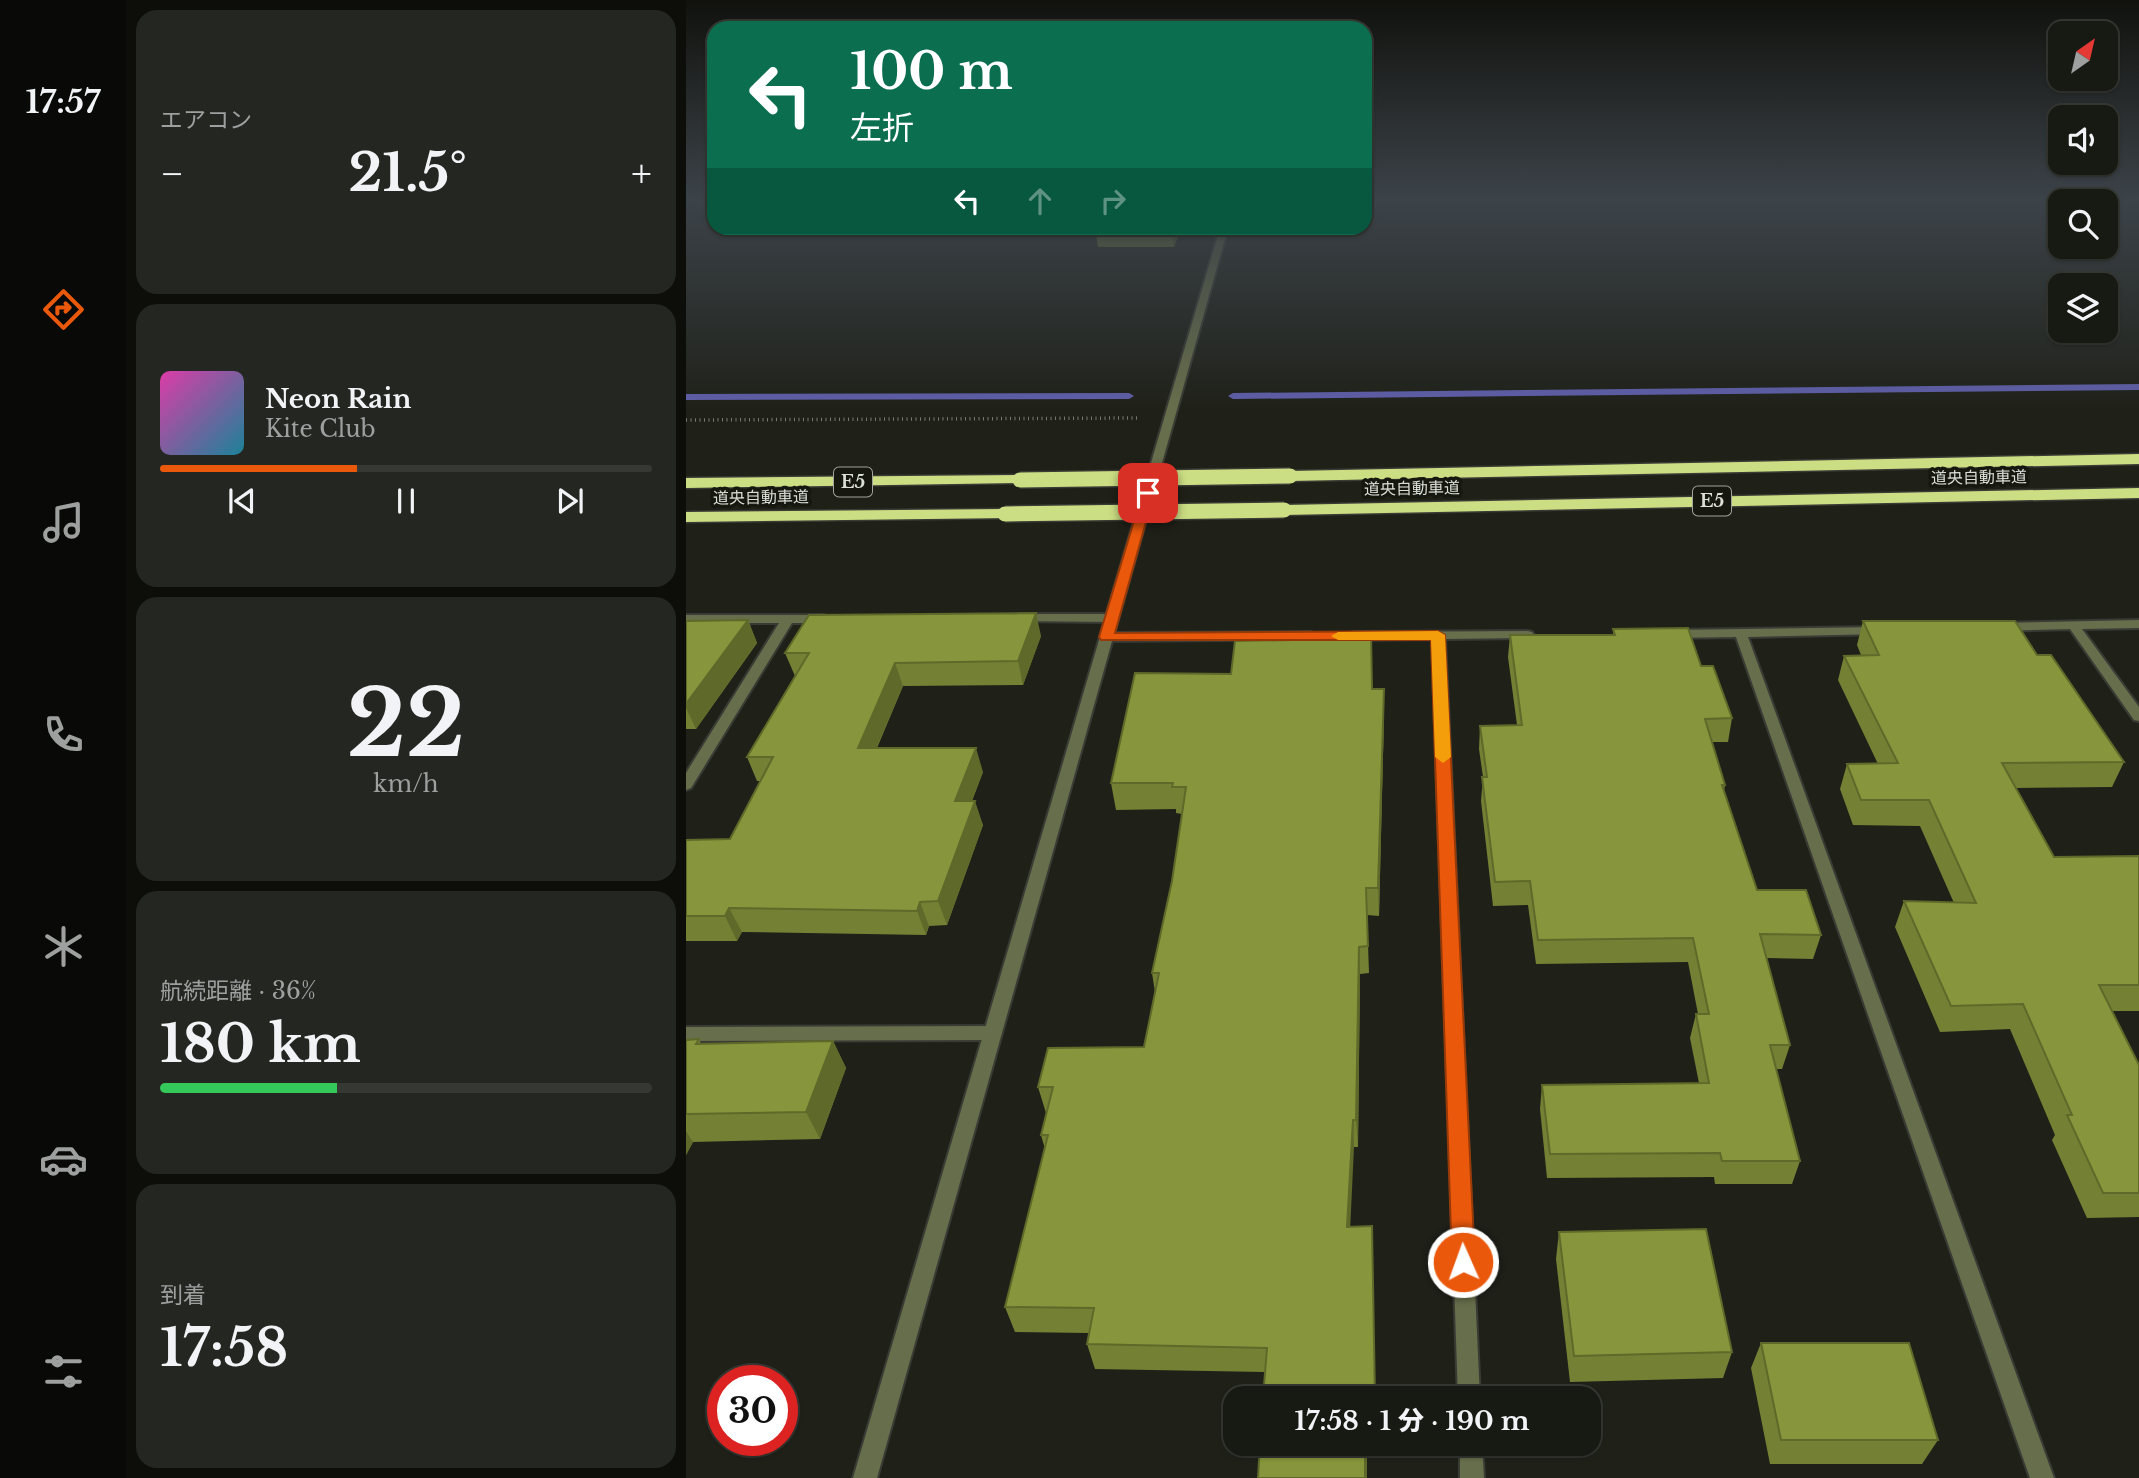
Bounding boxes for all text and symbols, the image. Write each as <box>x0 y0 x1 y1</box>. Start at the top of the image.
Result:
north arrow <box>2048 21 2118 91</box>
map controls <box>2048 21 2118 343</box>
text: 100 m <box>850 41 1013 102</box>
icon: left <box>735 49 826 140</box>
text: 17:57 <box>25 82 101 122</box>
button: sound <box>2048 105 2118 175</box>
text: エアコン <box>160 106 252 134</box>
text: 左折 <box>850 108 914 148</box>
text: 21.5° <box>348 141 467 205</box>
text: − <box>160 150 184 197</box>
text: + <box>631 150 652 197</box>
icon: left <box>948 182 986 220</box>
icon: ahead <box>1021 182 1059 220</box>
icon: right <box>1094 182 1132 220</box>
button: search <box>2048 189 2118 259</box>
button: layers <box>2048 273 2118 343</box>
icon: directions <box>39 285 88 334</box>
text: Neon Rain <box>265 383 411 415</box>
text: Kite Club <box>265 415 376 443</box>
pin <box>1118 463 1178 523</box>
street label: 道央自動車道 <box>1931 466 2027 488</box>
road number: E5 <box>834 468 872 496</box>
icon: arrive <box>1129 474 1167 512</box>
street label: 道央自動車道 <box>1364 477 1460 499</box>
icon: previous <box>223 482 261 520</box>
icon: pause <box>387 482 425 520</box>
icon: next <box>551 482 589 520</box>
street label: 道央自動車道 <box>713 486 809 508</box>
road number: E5 <box>1693 486 1731 516</box>
icon: music <box>39 498 88 547</box>
text: 22 <box>347 668 465 781</box>
icon: phone <box>39 710 88 759</box>
text: km/h <box>373 770 439 798</box>
icon: climate <box>39 922 88 971</box>
text: 航続距離 · 36% <box>160 977 316 1005</box>
text: 180 km <box>160 1012 361 1076</box>
icon: car <box>39 1135 88 1184</box>
position arrow <box>1426 1225 1500 1299</box>
text: 到着 <box>160 1281 206 1309</box>
text: 17:58 <box>160 1316 288 1380</box>
icon: filters <box>39 1347 88 1396</box>
speed limit sign: 30 <box>707 1365 798 1456</box>
text: 17:58 · 1 分 · 190 m <box>1295 1405 1529 1437</box>

